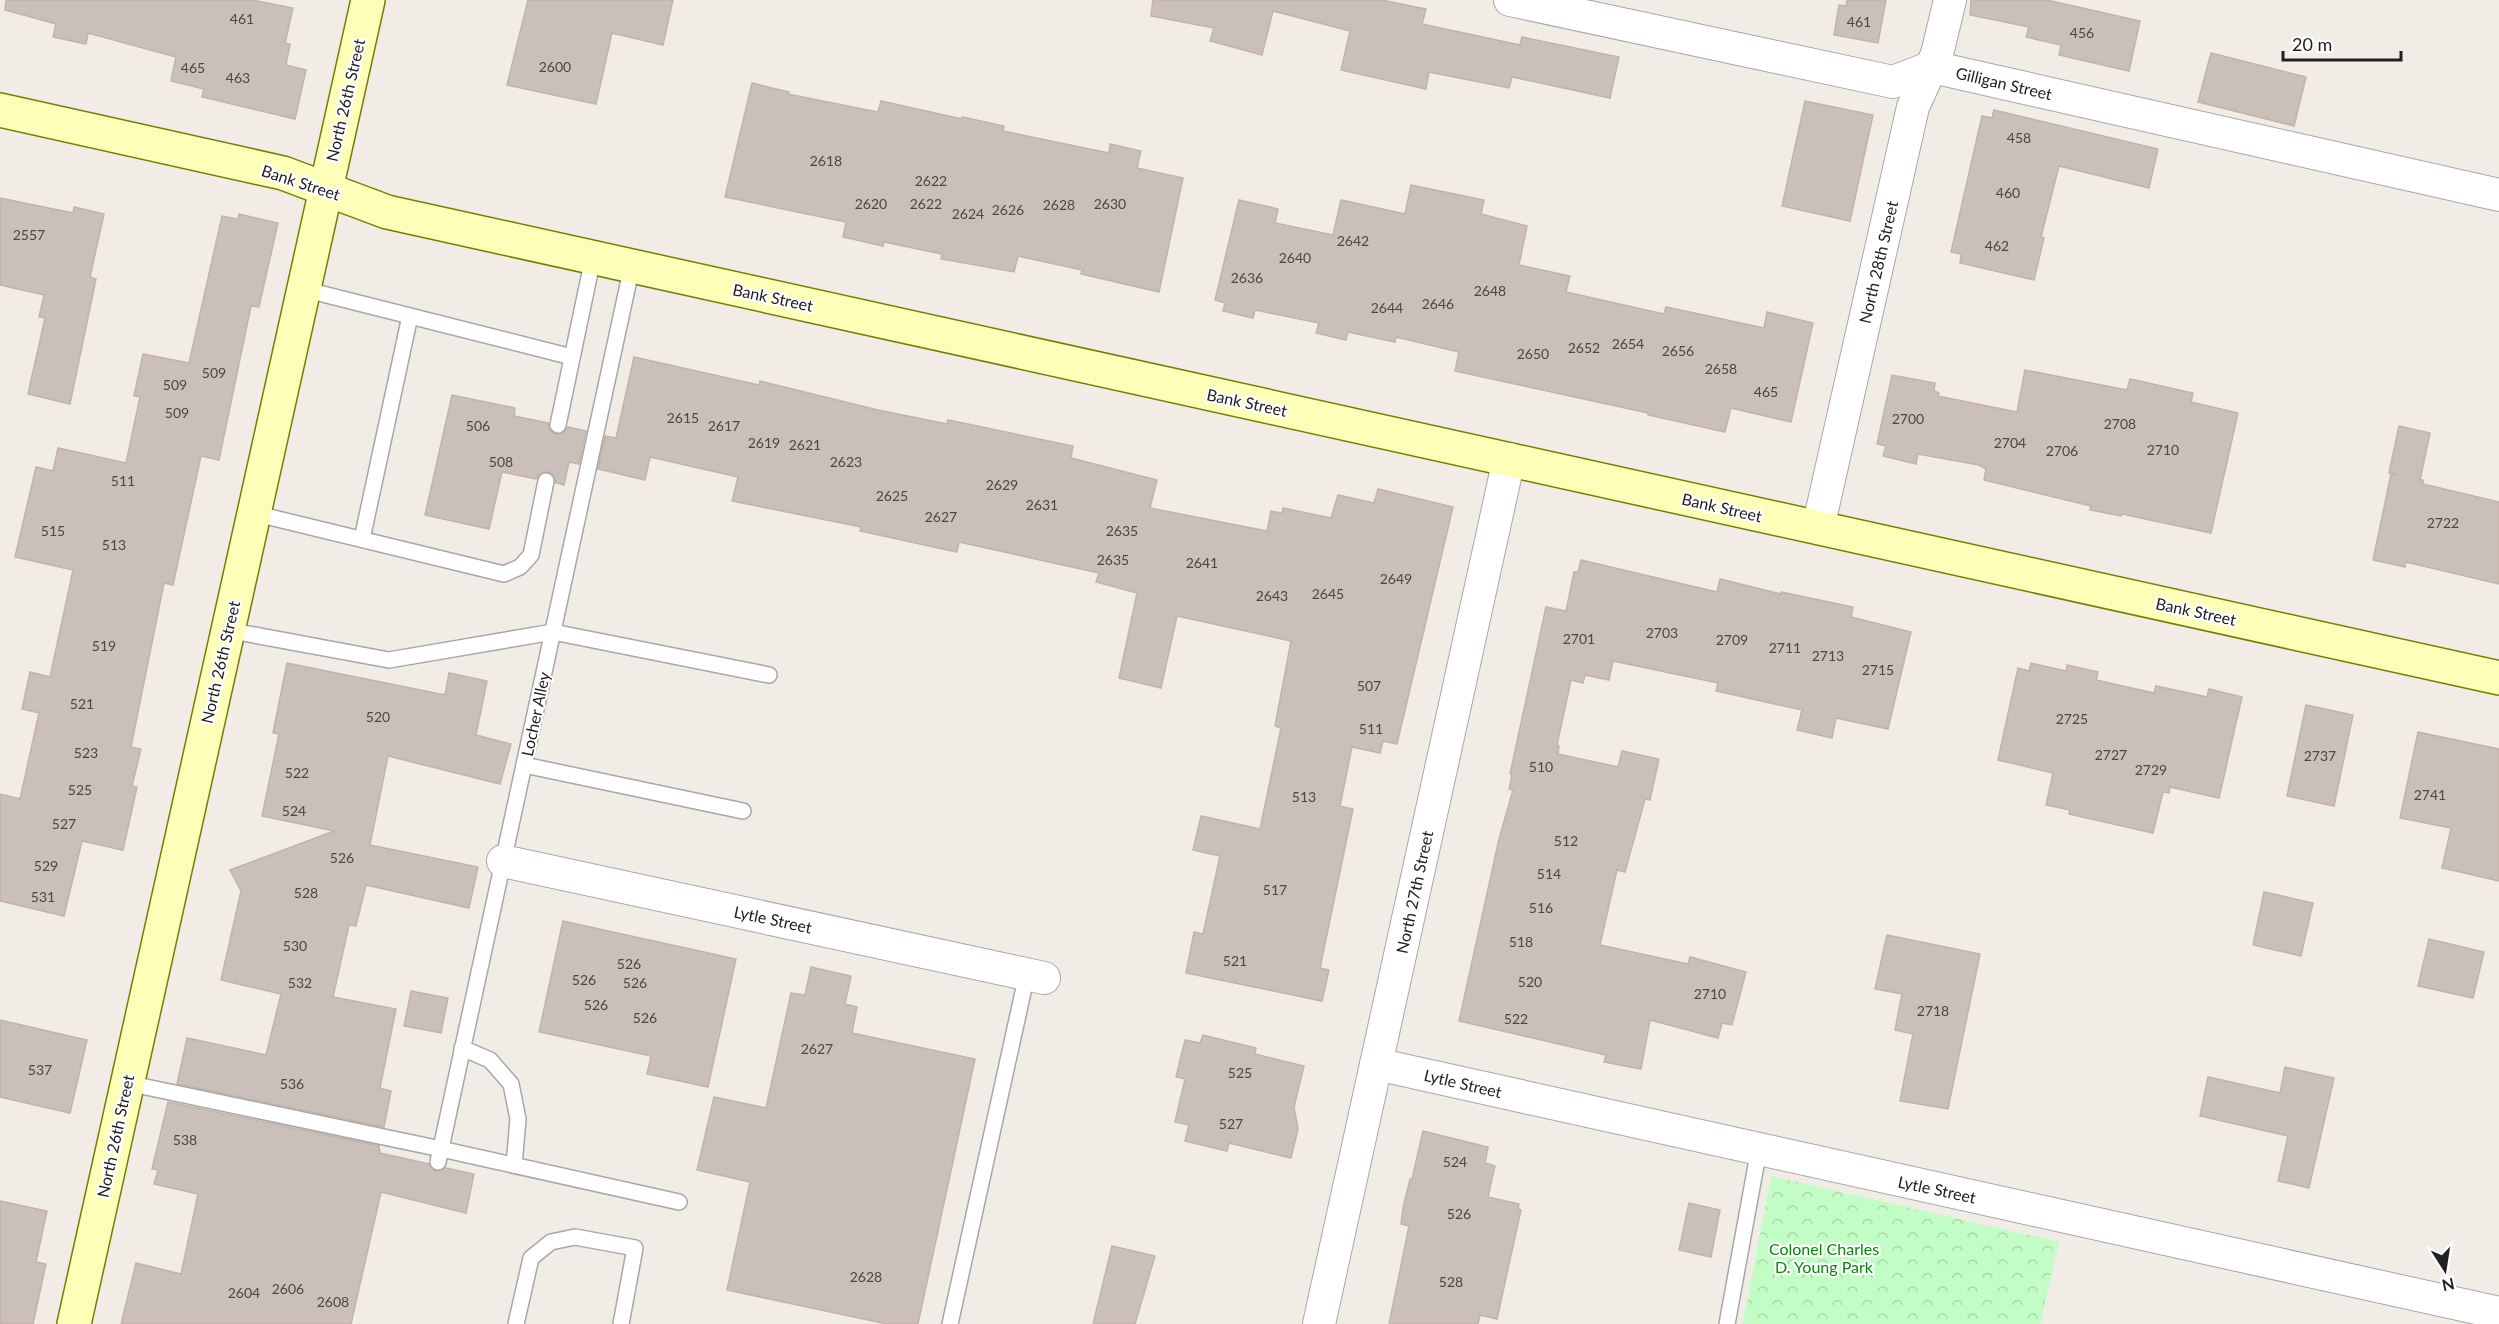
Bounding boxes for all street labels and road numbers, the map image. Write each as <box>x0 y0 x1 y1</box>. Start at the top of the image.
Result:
street label: North 26th Street <box>322 37 368 163</box>
street label: Gilligan Street <box>1954 63 2054 103</box>
street label: Bank Street <box>259 160 343 204</box>
street label: North 28th Street <box>1855 199 1901 325</box>
street label: Bank Street <box>731 279 815 315</box>
street label: Bank Street <box>1205 384 1289 420</box>
street label: Bank Street <box>1680 489 1764 525</box>
street label: Bank Street <box>2154 593 2238 629</box>
street label: North 26th Street <box>197 599 243 725</box>
street label: Locher Alley <box>517 669 553 758</box>
street label: North 27th Street <box>1392 829 1436 955</box>
street label: Lytle Street <box>732 901 814 937</box>
street label: Lytle Street <box>1422 1065 1504 1101</box>
street label: North 26th Street <box>93 1073 137 1199</box>
street label: Lytle Street <box>1896 1171 1978 1207</box>

